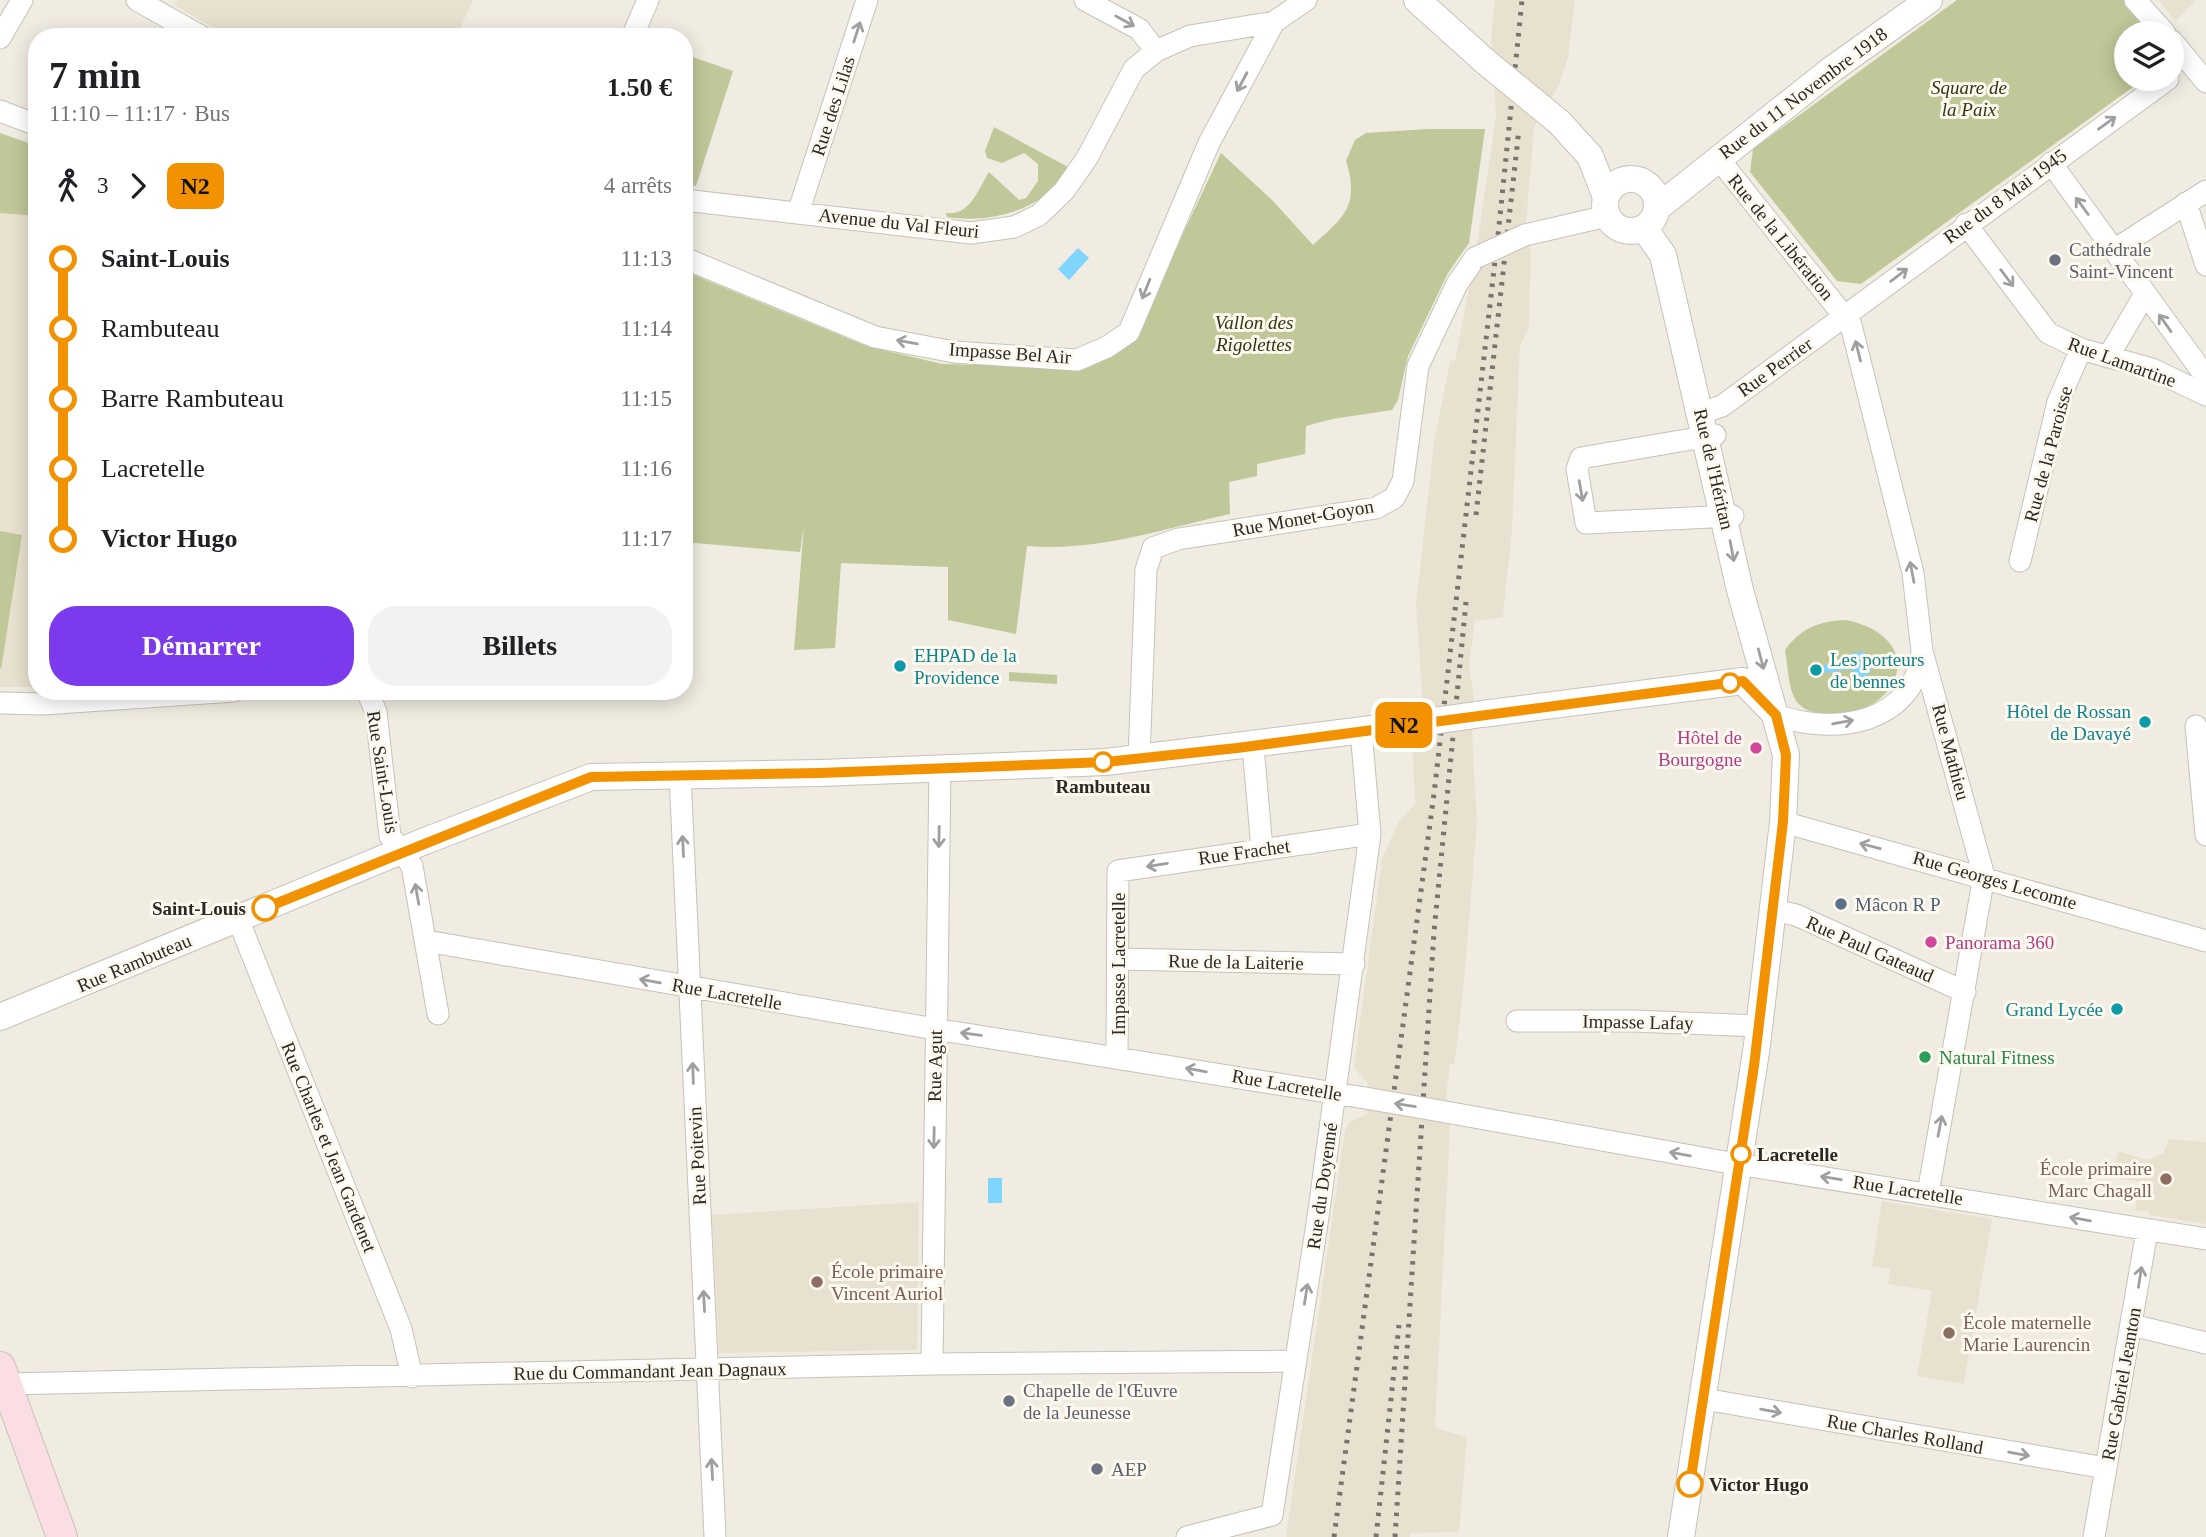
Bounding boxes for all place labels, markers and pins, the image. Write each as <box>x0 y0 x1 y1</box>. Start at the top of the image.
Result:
place label: Cathédrale Saint-Vincent <box>2069 239 2174 282</box>
marker: Cathédrale Saint-Vincent <box>2047 252 2063 268</box>
place label: EHPAD de la Providence <box>914 645 1017 688</box>
place label: Les porteurs de bennes <box>1830 649 1924 692</box>
marker: EHPAD de la Providence <box>892 658 908 674</box>
marker: Les porteurs de bennes <box>1808 662 1824 678</box>
unlabelled marker <box>1720 673 1740 693</box>
place label: Hôtel de Rossan de Davayé <box>2006 701 2131 744</box>
marker: Hôtel de Rossan de Davayé <box>2137 714 2153 730</box>
place label: Hôtel de Bourgogne <box>1658 727 1742 770</box>
marker: Hôtel de Bourgogne <box>1748 740 1764 756</box>
marker: Rambuteau <box>1093 752 1113 772</box>
place label: Rambuteau <box>1055 776 1151 797</box>
place label: Mâcon R P <box>1855 894 1941 915</box>
marker: Saint-Louis <box>252 895 278 921</box>
marker: Mâcon R P <box>1833 896 1849 912</box>
place label: Saint-Louis <box>152 898 246 919</box>
place label: Panorama 360 <box>1945 932 2054 953</box>
marker: Panorama 360 <box>1923 934 1939 950</box>
place label: Grand Lycée <box>2005 999 2103 1020</box>
marker: Grand Lycée <box>2109 1001 2125 1017</box>
place label: Natural Fitness <box>1939 1047 2055 1068</box>
marker: Natural Fitness <box>1917 1049 1933 1065</box>
marker: Lacretelle <box>1731 1144 1751 1164</box>
place label: Lacretelle <box>1757 1144 1838 1165</box>
place label: École primaire Marc Chagall <box>2040 1158 2152 1201</box>
marker: École primaire Marc Chagall <box>2158 1171 2174 1187</box>
place label: École primaire Vincent Auriol <box>831 1261 943 1304</box>
marker: École primaire Vincent Auriol <box>809 1274 825 1290</box>
place label: École maternelle Marie Laurencin <box>1963 1312 2091 1355</box>
marker: École maternelle Marie Laurencin <box>1941 1325 1957 1341</box>
place label: Chapelle de l'Œuvre de la Jeunesse <box>1023 1380 1177 1423</box>
marker: Chapelle de l'Œuvre de la Jeunesse <box>1001 1393 1017 1409</box>
place label: AEP <box>1111 1459 1147 1480</box>
marker: AEP <box>1089 1461 1105 1477</box>
marker: Victor Hugo <box>1677 1471 1703 1497</box>
place label: Victor Hugo <box>1709 1474 1809 1495</box>

